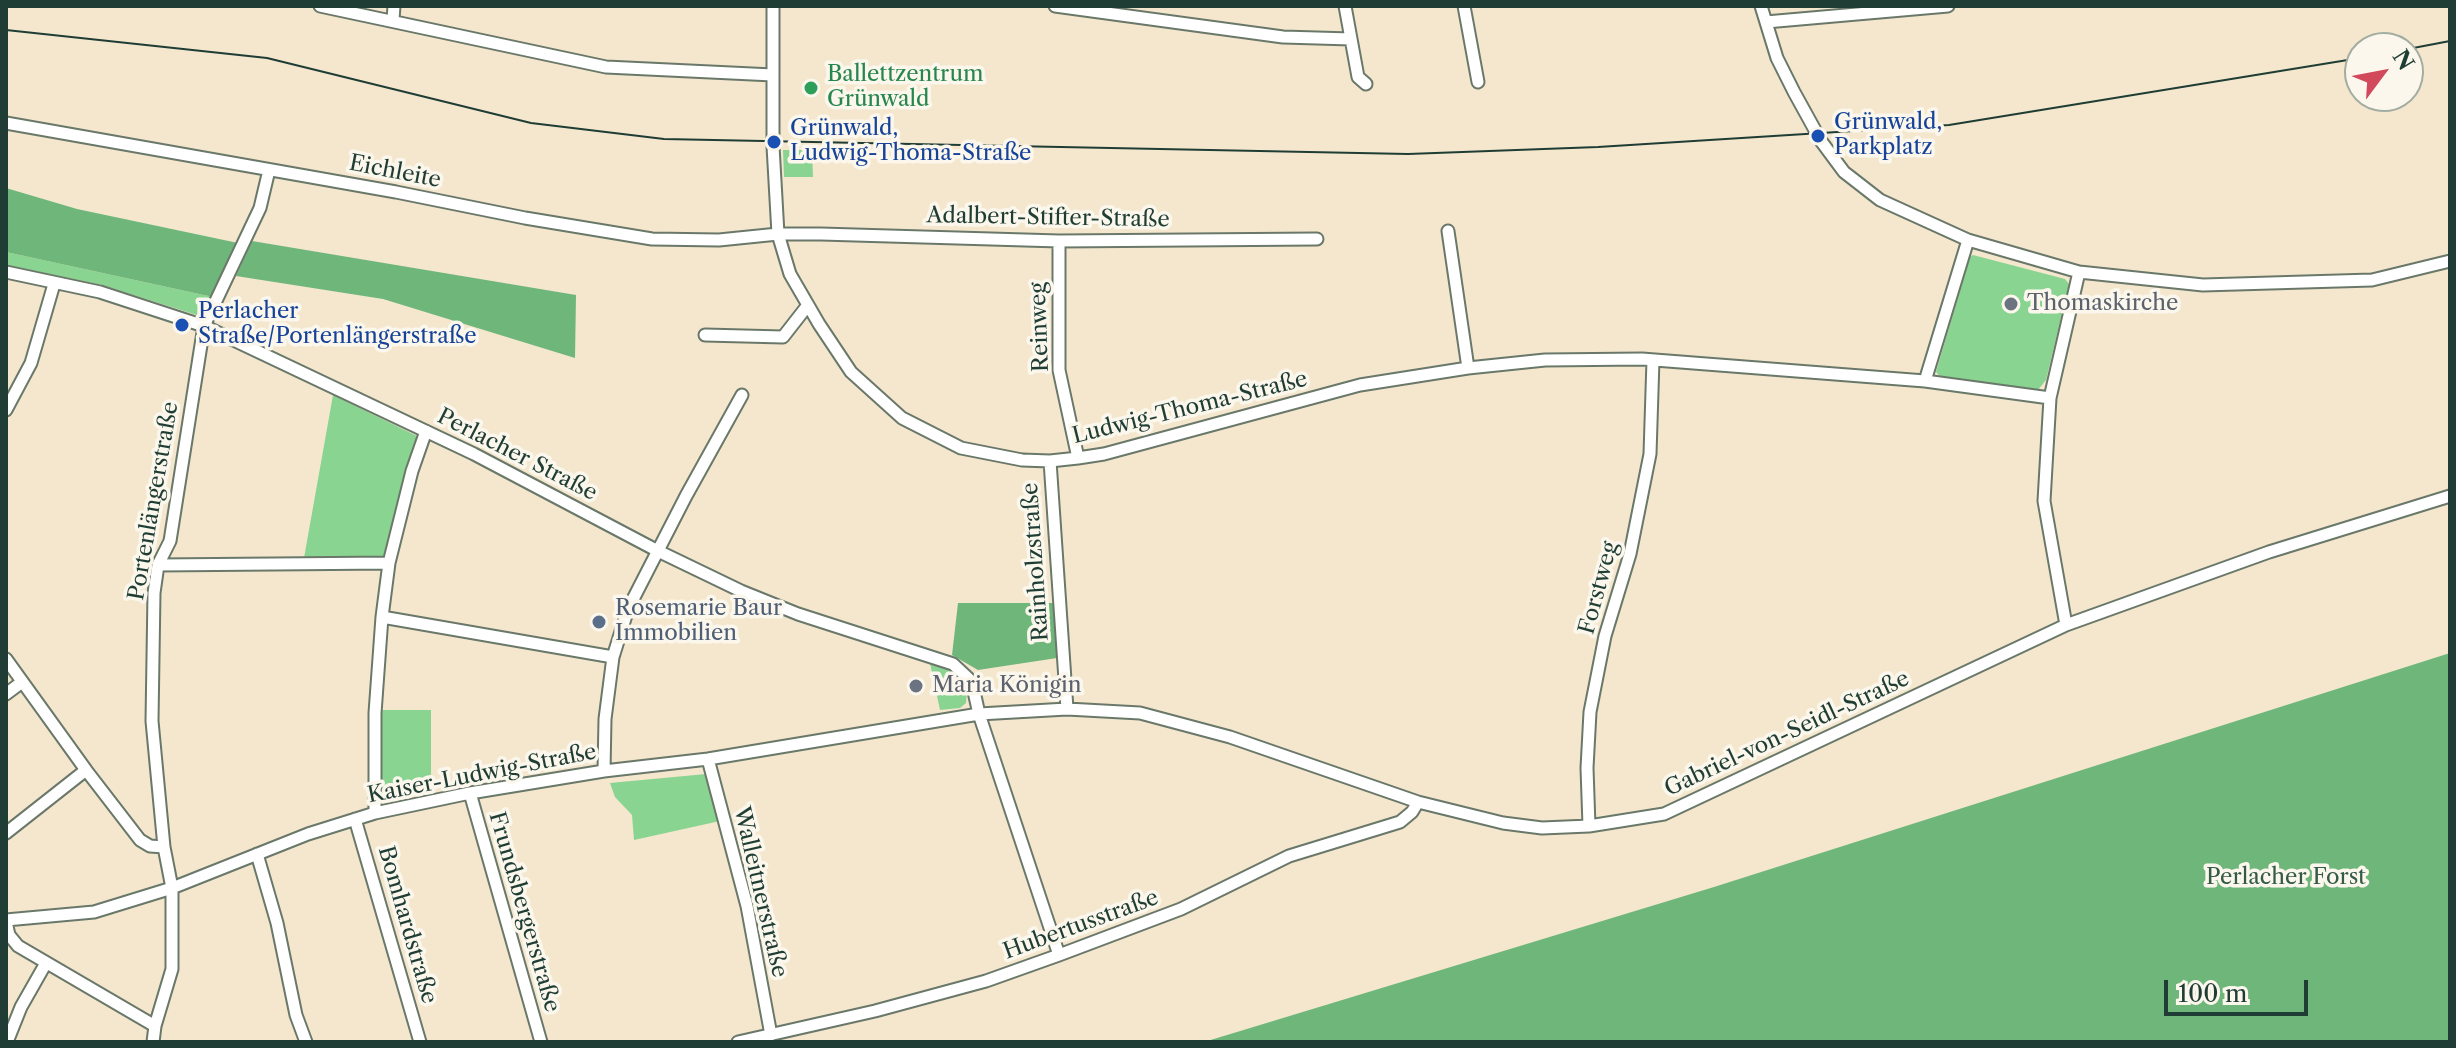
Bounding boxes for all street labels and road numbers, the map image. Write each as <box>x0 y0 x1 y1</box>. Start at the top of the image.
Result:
street label: Eichleite <box>347 150 443 194</box>
street label: Adalbert-Stifter-Straße <box>926 203 1170 233</box>
street label: Reinweg <box>1025 282 1055 372</box>
street label: Ludwig-Thoma-Straße <box>1070 366 1310 450</box>
street label: Portenlängerstraße <box>124 400 184 602</box>
street label: Perlacher Straße <box>433 403 601 507</box>
street label: Rainholzstraße <box>1017 482 1055 642</box>
street label: Forstweg <box>1574 539 1624 637</box>
street label: Gabriel-von-Seidl-Straße <box>1660 666 1914 802</box>
street label: Kaiser-Ludwig-Straße <box>365 739 599 809</box>
street label: Walleitnerstraße <box>728 804 792 980</box>
street label: Frundsbergerstraße <box>483 809 565 1015</box>
street label: Bomhardstraße <box>372 843 442 1007</box>
street label: Hubertusstraße <box>1000 885 1162 965</box>

